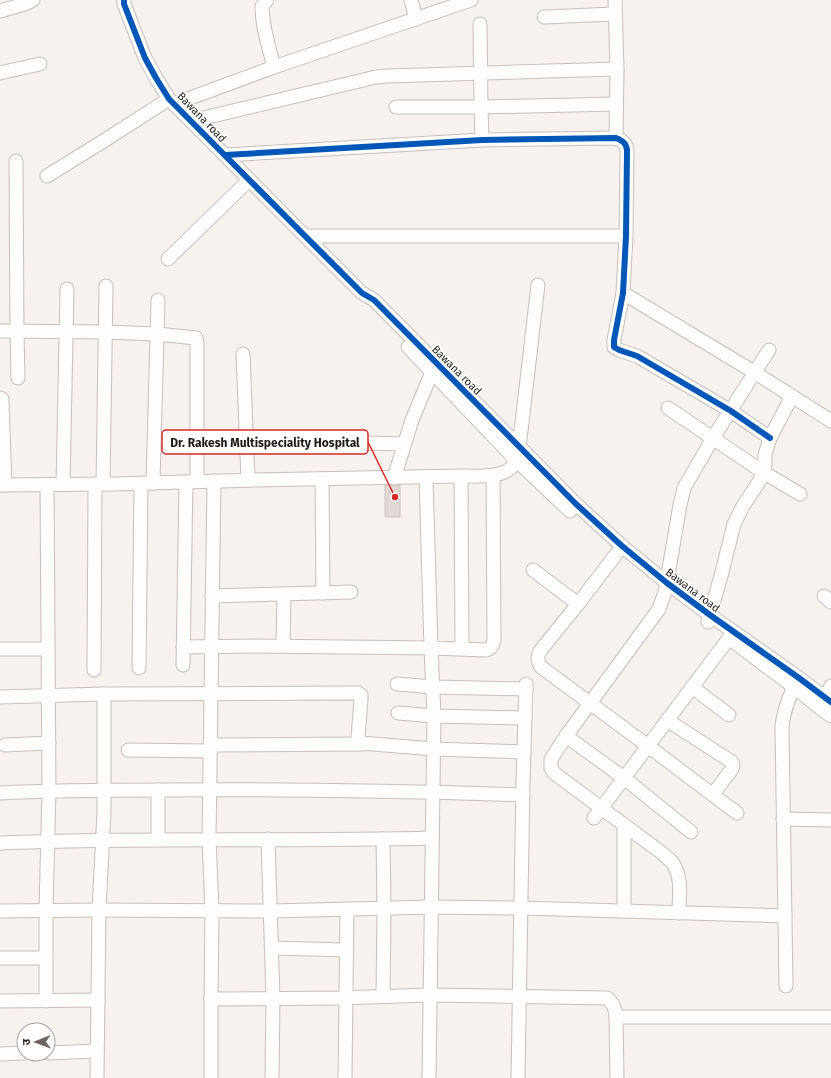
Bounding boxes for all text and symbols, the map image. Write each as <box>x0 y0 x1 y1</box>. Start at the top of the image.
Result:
street label: Bawana road <box>175 90 229 145</box>
street label: Bawana road <box>429 343 484 398</box>
callout: Dr. Rakesh Multispeciality Hospital <box>162 430 368 454</box>
text: Dr. Rakesh Multispeciality Hospital <box>170 436 360 450</box>
street label: Bawana road <box>663 566 722 615</box>
north arrow <box>16 1022 56 1062</box>
text: उ <box>20 1038 33 1045</box>

